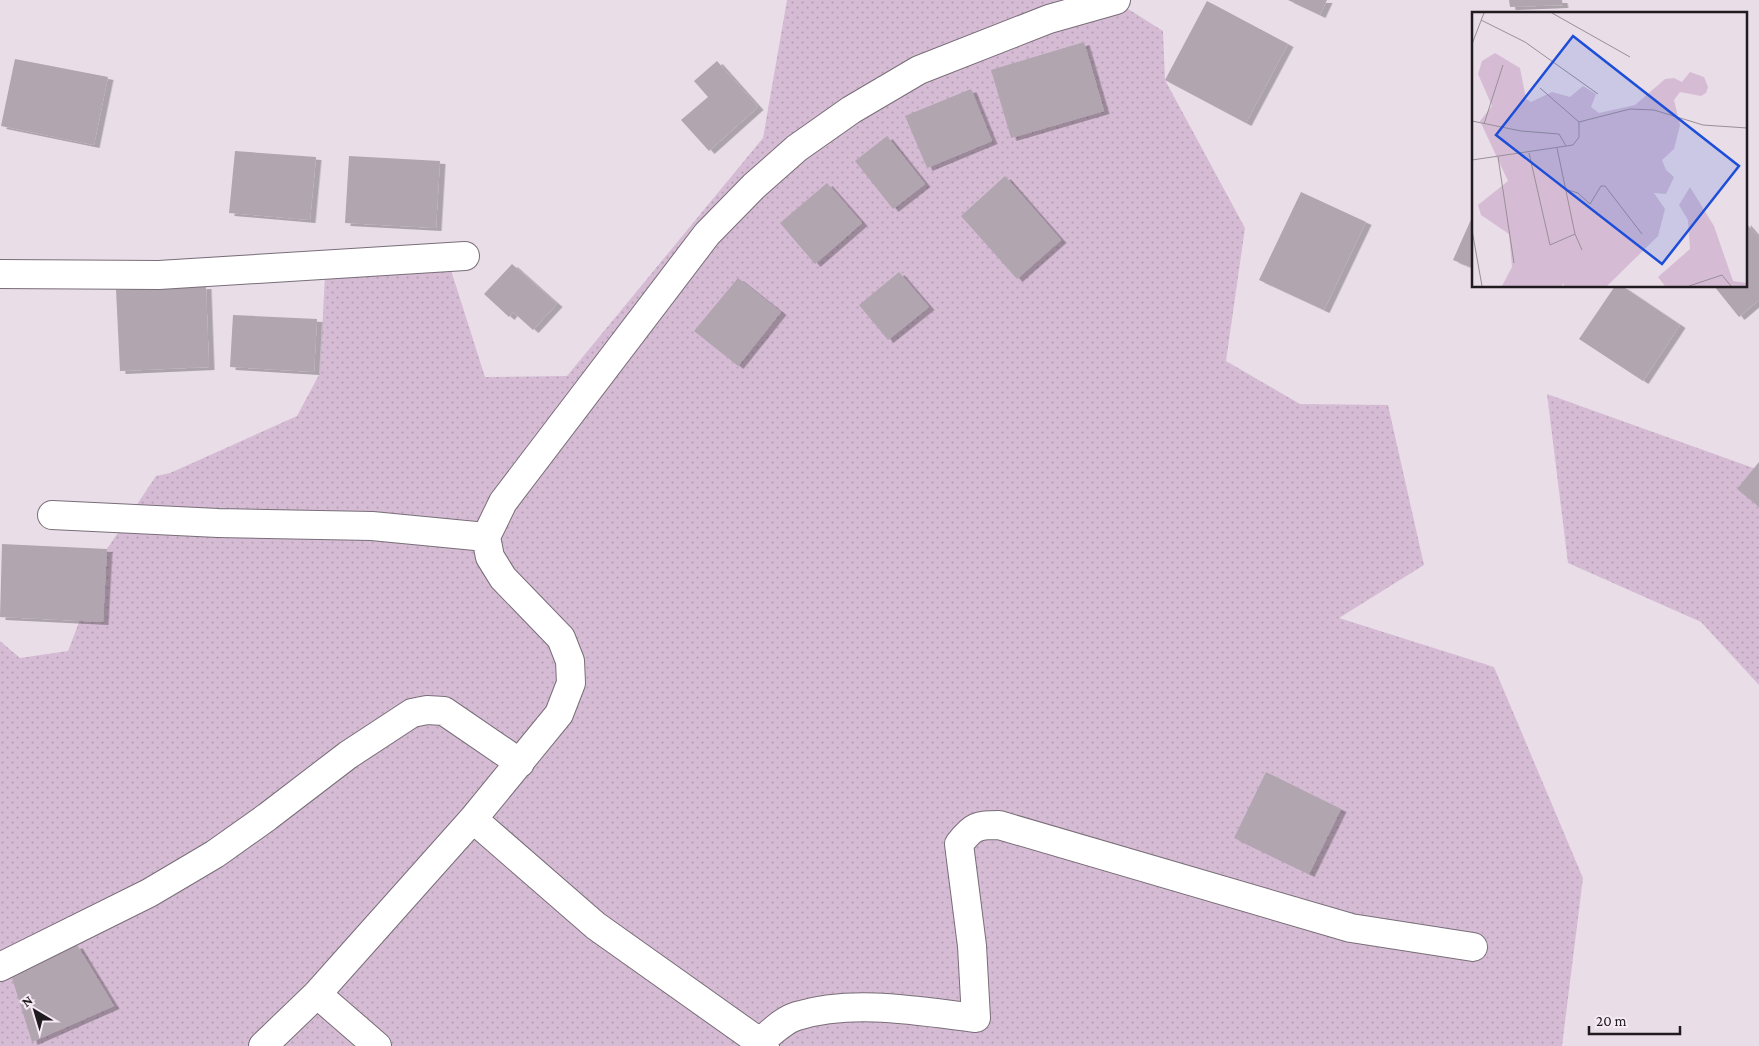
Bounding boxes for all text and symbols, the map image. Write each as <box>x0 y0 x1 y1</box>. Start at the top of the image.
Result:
inset map <box>1472 12 1746 288</box>
north arrow <box>10 986 60 1036</box>
text: N <box>18 991 36 1010</box>
scale bar <box>1589 1004 1680 1036</box>
text: 20 m <box>1596 1013 1627 1029</box>

